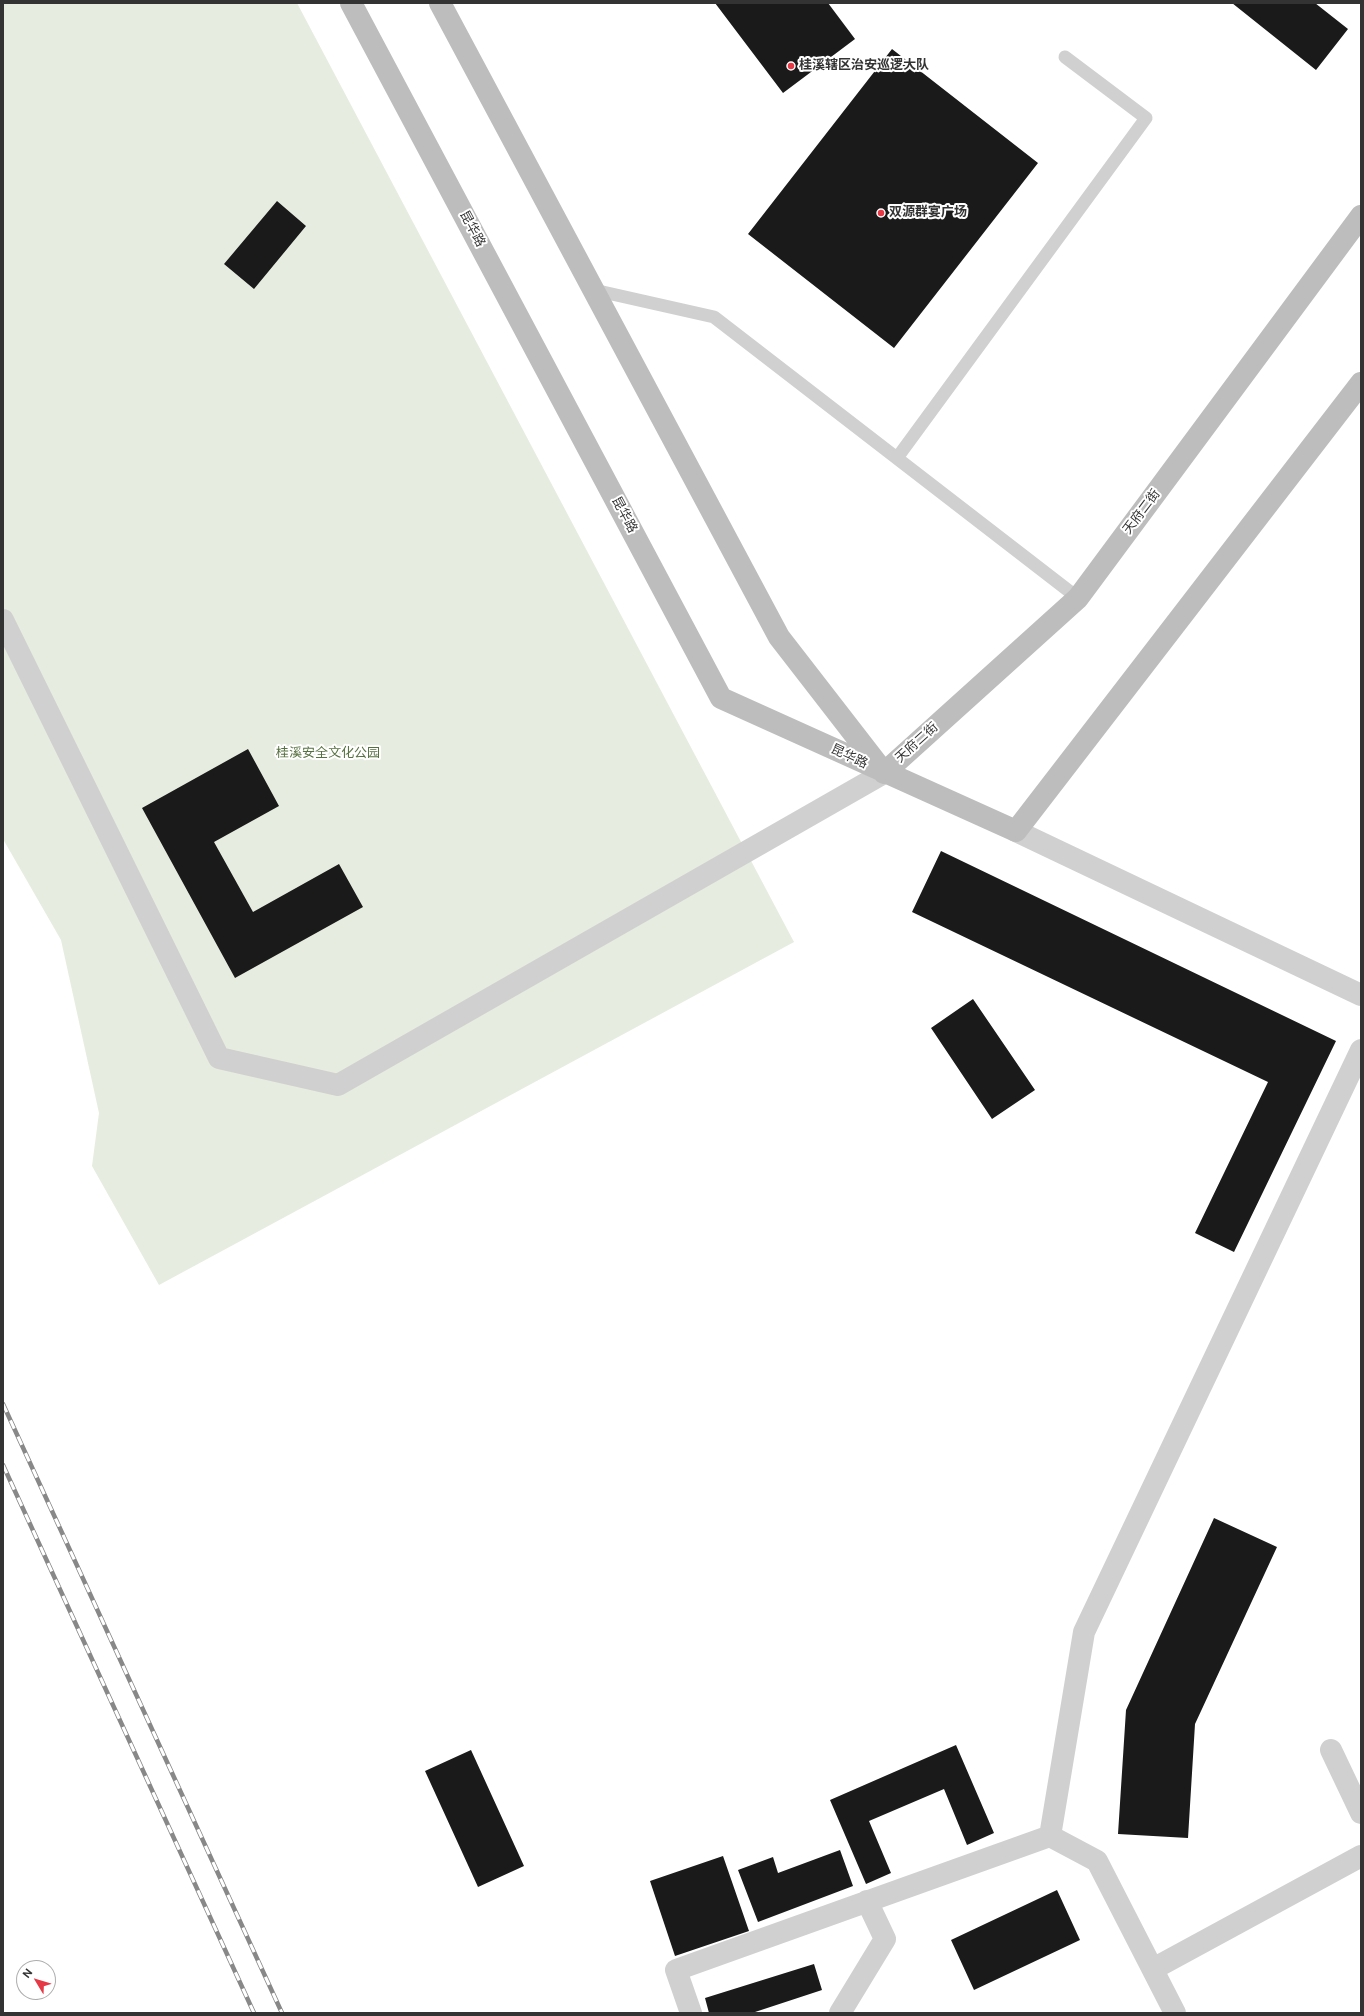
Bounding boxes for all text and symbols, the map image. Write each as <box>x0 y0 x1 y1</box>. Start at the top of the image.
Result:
place label: 桂溪辖区治安巡逻大队 <box>799 58 929 74</box>
marker: 桂溪辖区治安巡逻大队 <box>786 61 796 71</box>
place label: 双源群宴广场 <box>889 205 967 221</box>
street label: 昆华路 <box>456 208 488 250</box>
marker: 双源群宴广场 <box>876 208 886 218</box>
street label: 天府二街 <box>1120 487 1164 537</box>
street label: 昆华路 <box>608 494 640 536</box>
street label: 天府二街 <box>892 720 942 766</box>
street label: 昆华路 <box>828 742 870 772</box>
park label: 桂溪安全文化公园 <box>276 746 380 762</box>
north arrow <box>16 1960 56 2000</box>
text: N <box>19 1966 35 1981</box>

